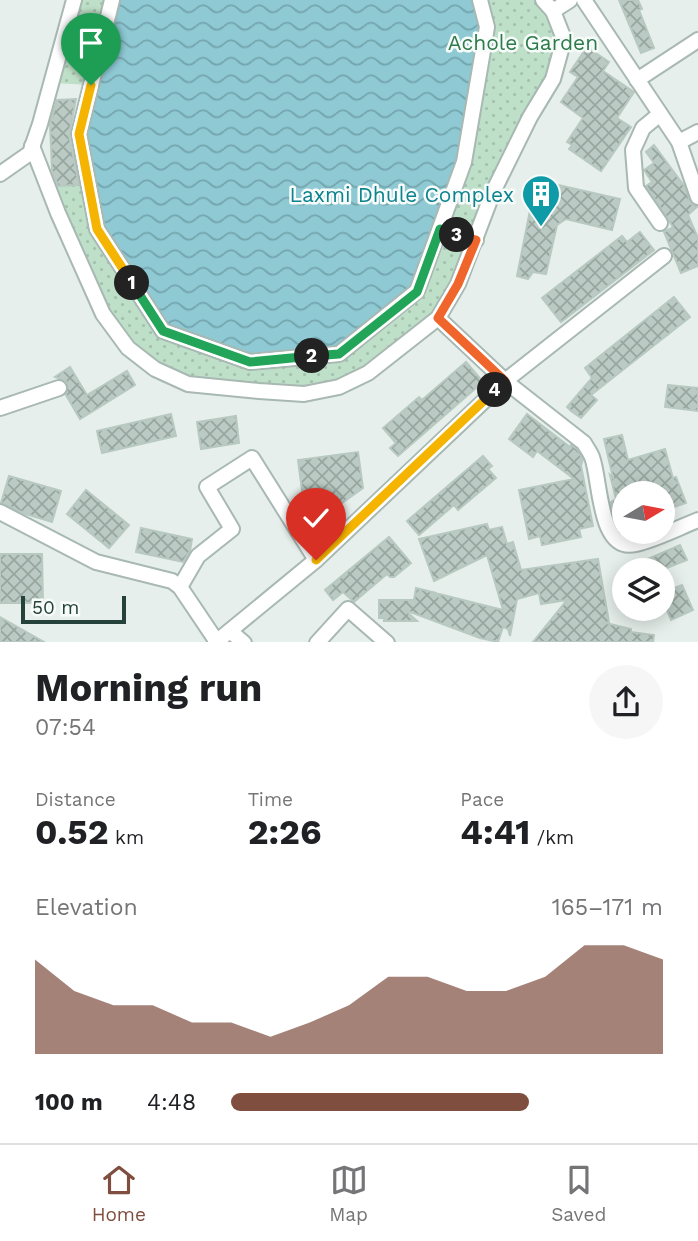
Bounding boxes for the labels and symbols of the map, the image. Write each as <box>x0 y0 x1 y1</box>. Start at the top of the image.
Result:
pin <box>61 13 121 85</box>
park label: Achole Garden <box>448 30 598 55</box>
building icon: Laxmi Dhule Complex <box>520 173 562 228</box>
place label: Laxmi Dhule Complex <box>289 182 514 207</box>
pin: 3 <box>440 218 475 252</box>
pin: 1 <box>114 266 150 300</box>
pin: 2 <box>294 338 330 374</box>
pin: 4 <box>477 372 512 408</box>
north arrow <box>612 481 676 544</box>
pin <box>286 488 346 560</box>
scale bar <box>21 594 126 625</box>

